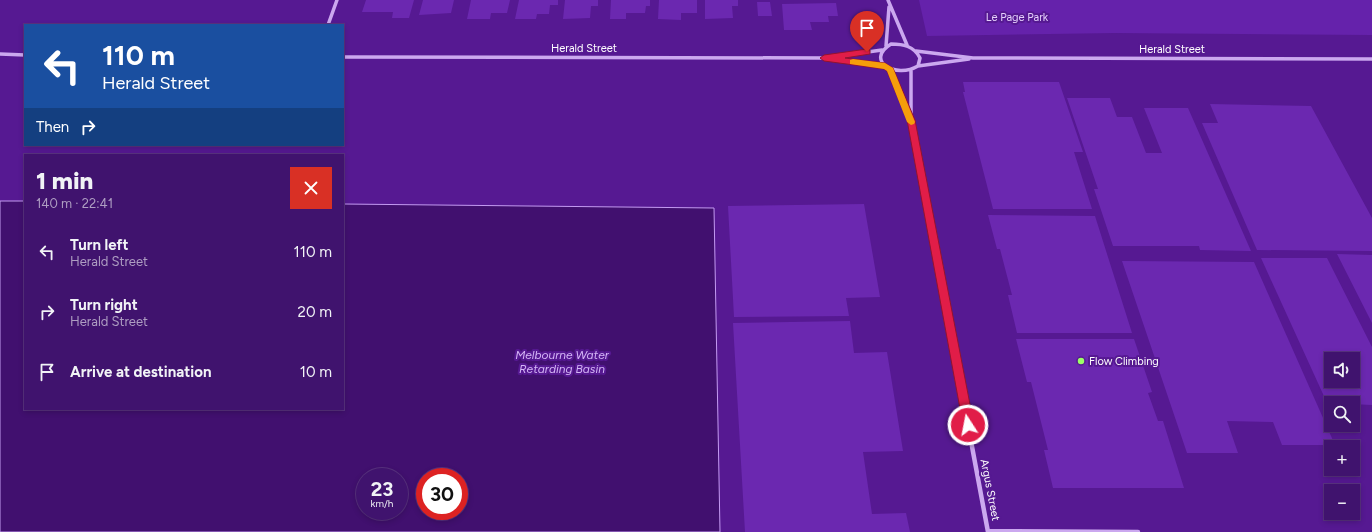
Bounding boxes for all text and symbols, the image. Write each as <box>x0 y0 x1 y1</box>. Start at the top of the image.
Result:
pin <box>850 11 884 52</box>
park label: Le Page Park <box>986 11 1049 24</box>
icon: arrive <box>856 17 878 39</box>
text: 110 m <box>102 38 175 72</box>
icon: left <box>36 40 88 92</box>
street label: Herald Street <box>551 42 617 55</box>
street label: Herald Street <box>1139 43 1205 56</box>
text: Herald Street <box>102 72 210 94</box>
icon: right <box>77 116 99 138</box>
text: Then <box>36 118 69 136</box>
text: 1 min <box>36 166 93 195</box>
button: close <box>290 167 332 209</box>
text: 140 m · 22:41 <box>36 196 113 211</box>
text: Turn left <box>70 236 128 254</box>
icon: left <box>36 241 58 263</box>
text: 110 m <box>294 243 332 261</box>
text: Herald Street <box>70 254 148 269</box>
text: Turn right <box>70 296 138 314</box>
icon: right <box>36 301 58 323</box>
text: 20 m <box>298 303 332 321</box>
text: Herald Street <box>70 314 148 329</box>
water label: Melbourne Water Retarding Basin <box>515 348 610 376</box>
map controls <box>1324 352 1360 520</box>
button: sound <box>1324 352 1360 388</box>
place label: Flow Climbing <box>1089 355 1159 368</box>
marker: Flow Climbing <box>1076 356 1086 366</box>
icon: arrive <box>36 361 58 383</box>
text: Arrive at destination <box>70 363 211 381</box>
text: 10 m <box>300 363 332 381</box>
button: search <box>1324 396 1360 432</box>
position arrow <box>947 404 989 446</box>
button: + <box>1324 440 1360 476</box>
street label: Argus Street <box>978 458 1002 522</box>
speed limit sign: 30 <box>416 468 468 520</box>
text: 23 <box>371 477 393 501</box>
button: − <box>1324 484 1360 520</box>
text: km/h <box>371 497 393 510</box>

